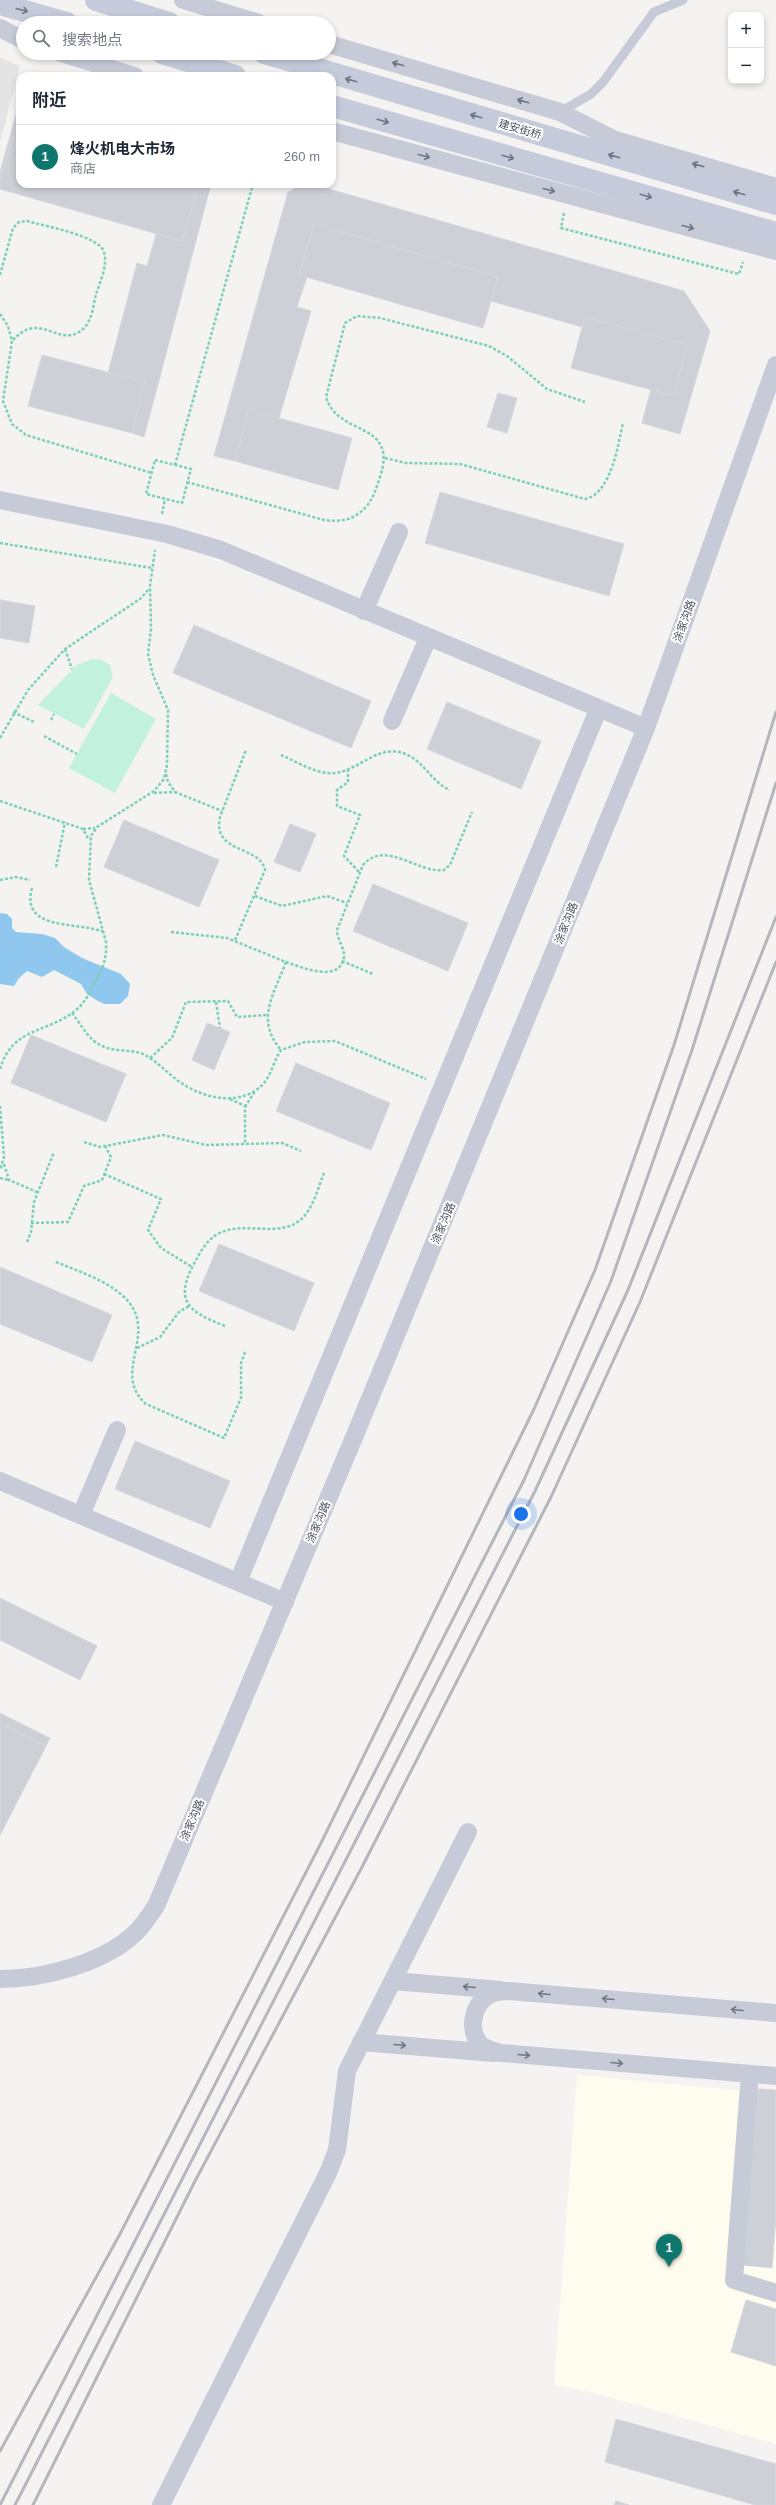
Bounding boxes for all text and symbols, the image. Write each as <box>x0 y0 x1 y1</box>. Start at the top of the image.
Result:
one-way arrow <box>15 7 28 14</box>
map controls <box>728 12 764 84</box>
button: + <box>728 12 764 48</box>
search box <box>16 16 336 60</box>
icon: search <box>30 27 52 49</box>
text: 搜索地点 <box>62 31 122 48</box>
button: − <box>728 48 764 84</box>
one-way arrow <box>392 60 405 67</box>
one-way arrow <box>344 75 357 83</box>
text: 附近 <box>32 91 66 110</box>
one-way arrow <box>517 97 530 104</box>
one-way arrow <box>469 112 482 119</box>
one-way arrow <box>376 117 389 125</box>
street label: 建安街桥 <box>497 117 543 141</box>
text: 烽火机电大市场 <box>70 140 175 157</box>
text: 1 <box>41 149 49 164</box>
text: 260 m <box>284 149 320 164</box>
one-way arrow <box>607 152 620 159</box>
one-way arrow <box>417 153 430 160</box>
one-way arrow <box>501 154 514 161</box>
text: 商店 <box>70 161 96 176</box>
one-way arrow <box>692 161 705 168</box>
one-way arrow <box>542 187 555 194</box>
one-way arrow <box>732 189 745 196</box>
one-way arrow <box>640 193 653 200</box>
one-way arrow <box>682 224 695 231</box>
street label: 涂家沟路 <box>671 598 697 644</box>
street label: 涂家沟路 <box>552 900 580 946</box>
street label: 涂家沟路 <box>429 1200 457 1246</box>
street label: 涂家沟路 <box>304 1499 332 1545</box>
your location <box>511 1504 531 1524</box>
street label: 涂家沟路 <box>178 1797 206 1843</box>
one-way arrow <box>463 1984 476 1991</box>
one-way arrow <box>538 1990 551 1997</box>
one-way arrow <box>602 1995 615 2003</box>
one-way arrow <box>731 2006 744 2013</box>
one-way arrow <box>393 2041 406 2049</box>
one-way arrow <box>517 2052 530 2059</box>
one-way arrow <box>610 2059 623 2067</box>
pin: 1 <box>656 2234 682 2267</box>

